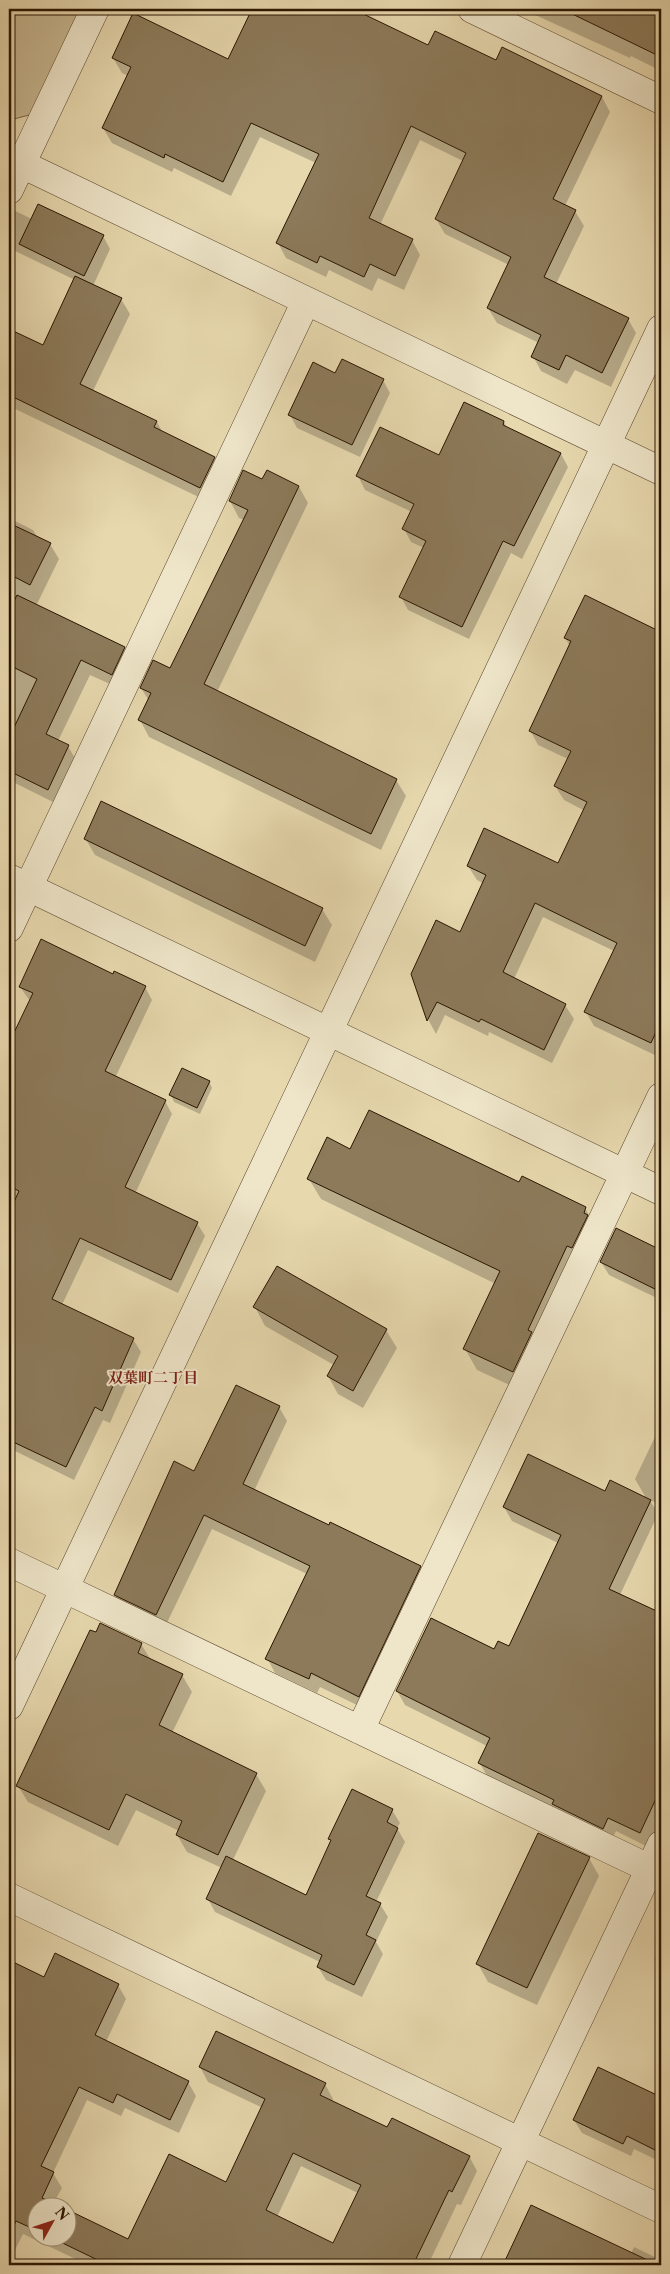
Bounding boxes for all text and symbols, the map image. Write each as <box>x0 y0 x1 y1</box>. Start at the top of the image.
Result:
district label: 双葉町二丁目 <box>108 1368 198 1387</box>
north arrow <box>28 2196 78 2246</box>
text: N <box>51 2203 73 2224</box>

